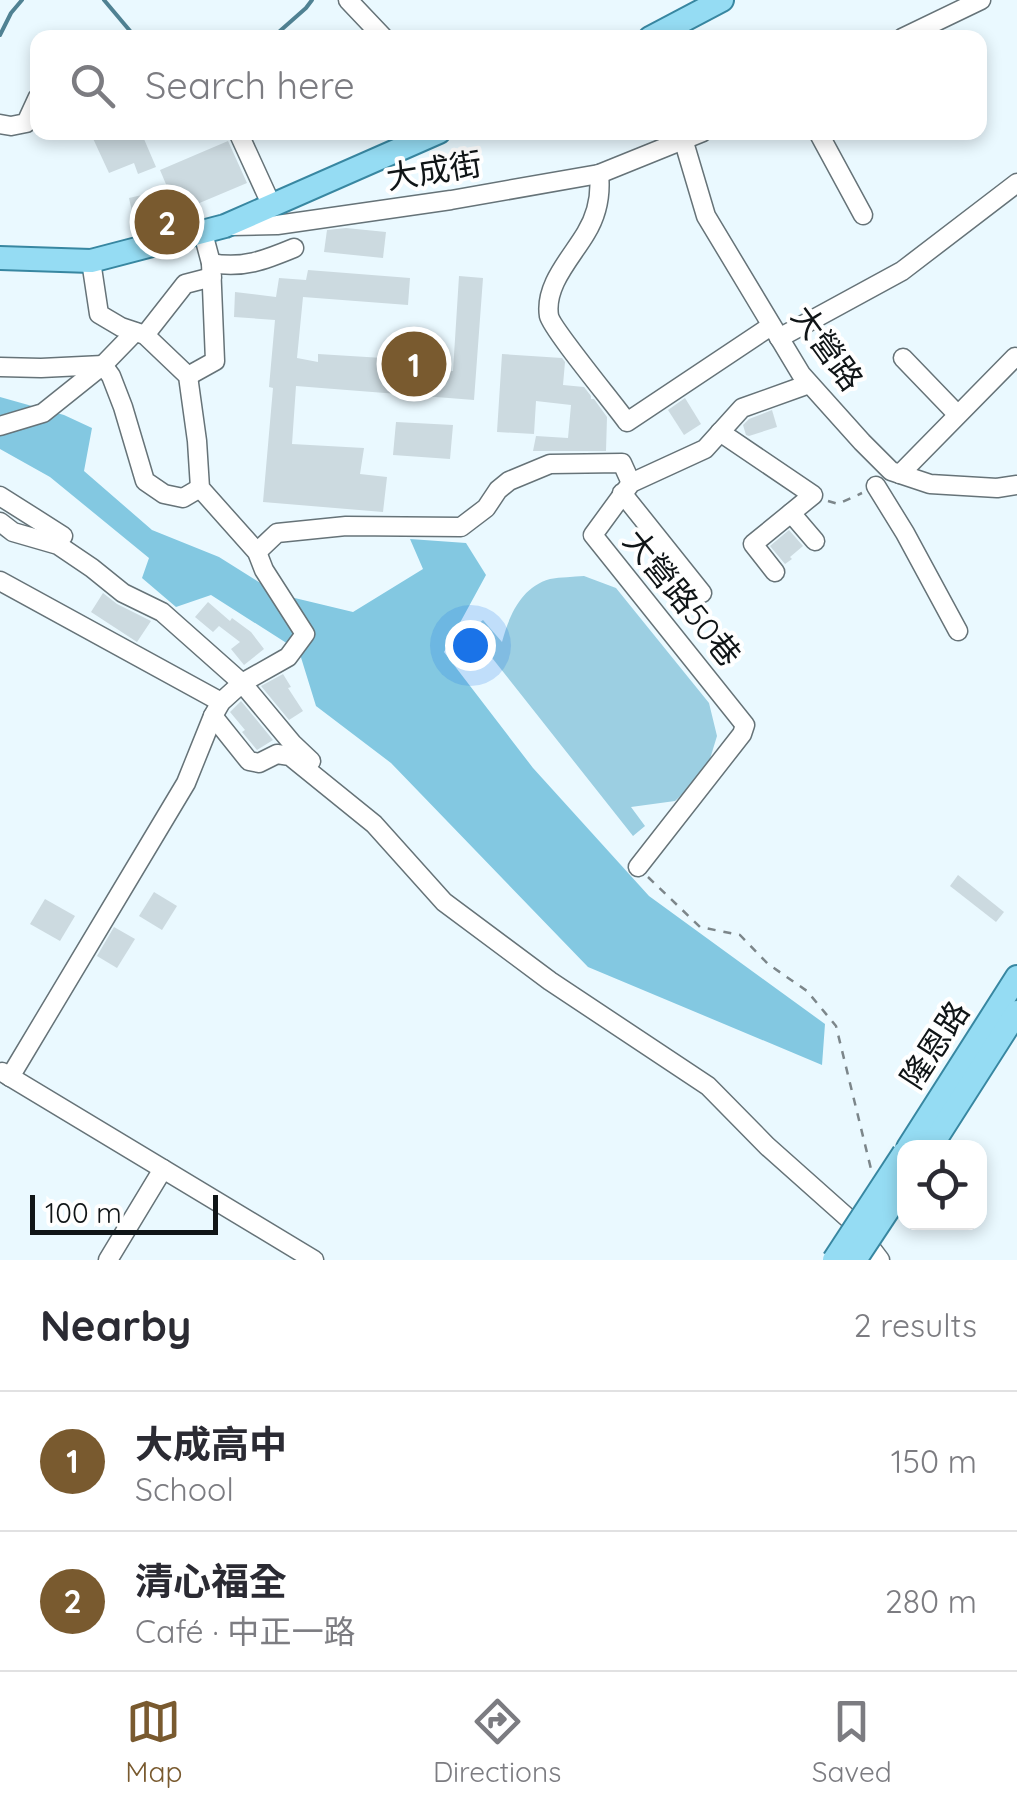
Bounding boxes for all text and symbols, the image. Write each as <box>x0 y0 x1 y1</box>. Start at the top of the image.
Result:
search box <box>30 30 987 140</box>
icon: search <box>65 58 120 113</box>
text: Search here <box>145 61 355 109</box>
street label: 大成街 <box>383 143 484 197</box>
pin: 2 <box>134 184 200 260</box>
street label: 大營路 <box>783 297 872 398</box>
pin: 1 <box>382 326 446 402</box>
street label: 大營路50巷 <box>615 521 750 674</box>
your location <box>445 620 496 671</box>
street label: 隆恩路 <box>891 993 977 1096</box>
map controls <box>897 1140 987 1230</box>
button: locate <box>897 1140 987 1230</box>
scale bar <box>30 1190 218 1234</box>
text: 100 m <box>45 1195 122 1230</box>
text: Nearby <box>40 1299 191 1352</box>
text: 2 results <box>854 1305 977 1345</box>
text: 大成高中 <box>135 1420 287 1468</box>
text: 1 <box>66 1441 79 1481</box>
text: 150 m <box>891 1441 977 1481</box>
text: School <box>135 1469 234 1509</box>
text: 清心福全 <box>135 1557 287 1605</box>
text: 2 <box>63 1581 82 1621</box>
text: 280 m <box>885 1581 977 1621</box>
text: Café · 中正一路 <box>135 1611 355 1651</box>
tab: Map <box>125 1694 182 1789</box>
tab: Directions <box>433 1694 561 1789</box>
tab: Saved <box>812 1694 892 1789</box>

